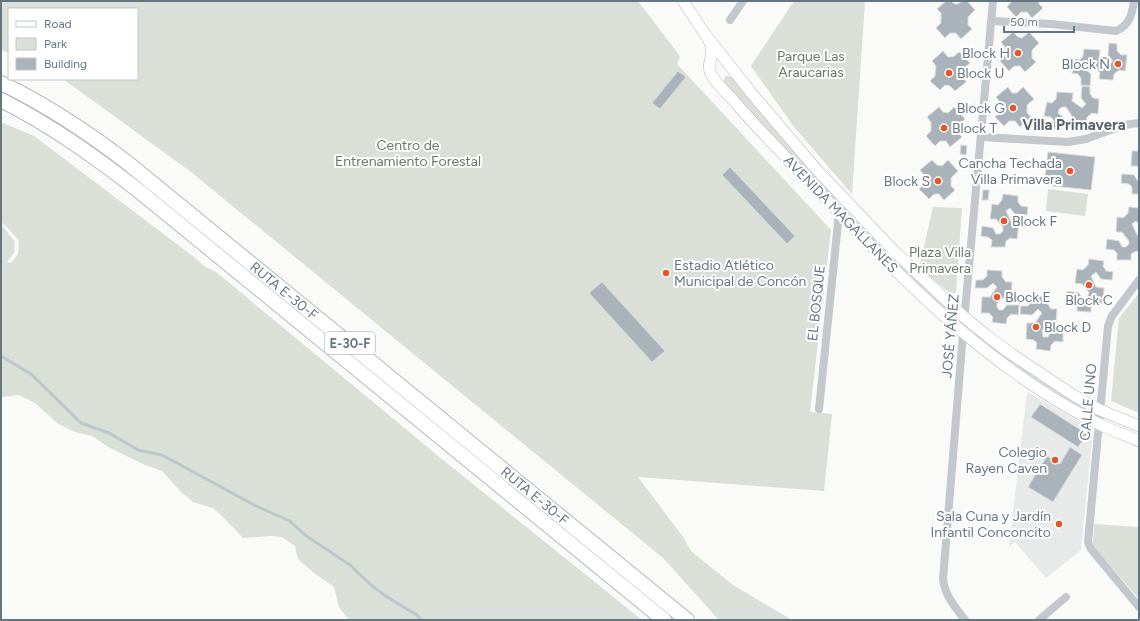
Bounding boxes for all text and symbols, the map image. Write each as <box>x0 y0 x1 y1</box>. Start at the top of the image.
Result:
legend <box>8 8 138 80</box>
scale bar <box>1004 8 1074 34</box>
text: 50 m <box>1010 15 1038 29</box>
text: Road <box>44 17 72 31</box>
text: Park <box>44 37 67 51</box>
place label: Block H <box>962 45 1010 62</box>
park label: Parque Las Araucarias <box>777 48 845 81</box>
marker: Block H <box>1013 48 1023 58</box>
place label: Block Ñ <box>1062 56 1110 73</box>
text: Building <box>44 57 87 71</box>
marker: Block Ñ <box>1113 59 1123 69</box>
place label: Block U <box>957 65 1004 82</box>
marker: Block U <box>944 68 954 78</box>
place label: Block G <box>957 100 1005 117</box>
marker: Block G <box>1008 103 1018 113</box>
district label: Villa Primavera <box>1022 116 1126 134</box>
place label: Block T <box>952 120 998 137</box>
marker: Block T <box>939 123 949 133</box>
park label: Centro de Entrenamiento Forestal <box>335 137 481 170</box>
street label: AVENIDA MAGALLANES <box>780 152 901 277</box>
place label: Cancha Techada Villa Primavera <box>959 155 1062 188</box>
marker: Cancha Techada Villa Primavera <box>1065 166 1075 176</box>
place label: Block S <box>884 173 930 190</box>
marker: Block S <box>933 176 943 186</box>
place label: Block F <box>1012 213 1058 230</box>
marker: Block F <box>999 216 1009 226</box>
park label: Plaza Villa Primavera <box>909 244 971 277</box>
place label: Estadio Atlético Municipal de Concón <box>674 257 807 290</box>
street label: RUTA E-30-F <box>246 258 321 324</box>
street label: EL BOSQUE <box>804 264 829 342</box>
marker: Estadio Atlético Municipal de Concón <box>661 268 671 278</box>
marker: Block C <box>1084 280 1094 290</box>
place label: Block E <box>1005 289 1051 306</box>
marker: Block E <box>992 292 1002 302</box>
place label: Block C <box>1065 292 1113 309</box>
street label: JOSÉ YÁÑEZ <box>938 293 963 379</box>
place label: Block D <box>1044 319 1091 336</box>
marker: Block D <box>1031 322 1041 332</box>
road number: E-30-F <box>325 332 375 354</box>
street label: CALLE UNO <box>1077 363 1100 441</box>
place label: Colegio Rayen Caven <box>965 444 1047 477</box>
marker: Colegio Rayen Caven <box>1050 455 1060 465</box>
street label: RUTA E-30-F <box>497 463 572 529</box>
place label: Sala Cuna y Jardín Infantil Conconcito <box>931 508 1051 541</box>
marker: Sala Cuna y Jardín Infantil Conconcito <box>1054 519 1064 529</box>

